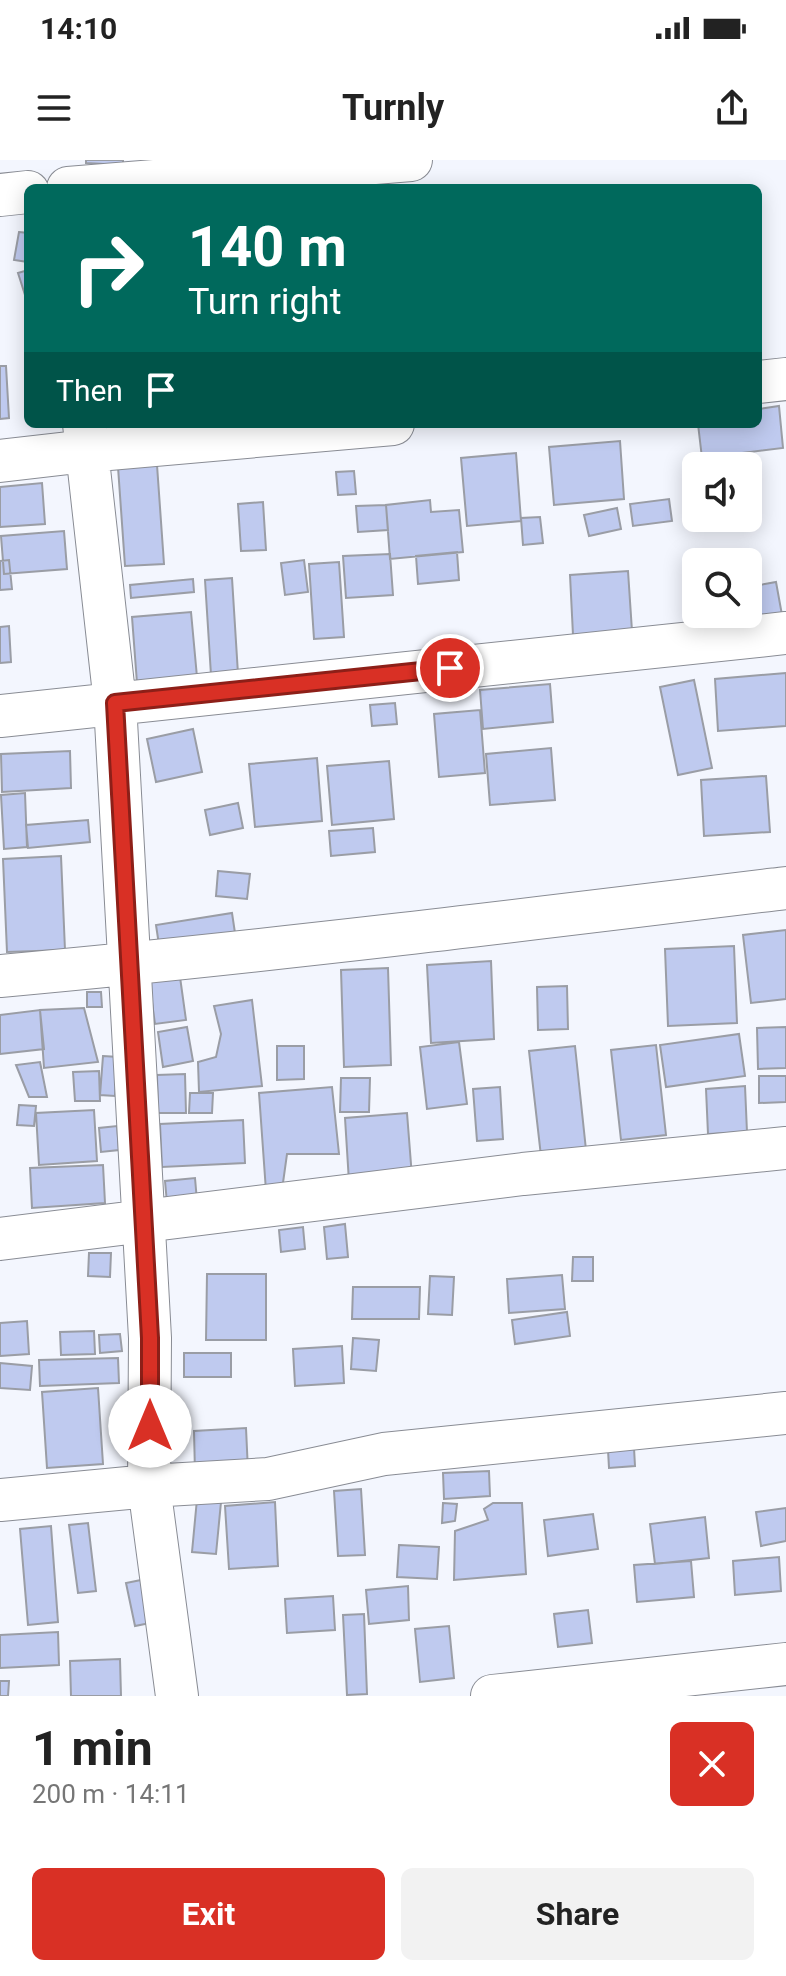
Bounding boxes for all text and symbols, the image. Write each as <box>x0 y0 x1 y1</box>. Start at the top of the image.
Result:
text: 14:10 <box>40 11 117 46</box>
icon: menu <box>32 86 76 130</box>
icon: share <box>710 86 754 130</box>
text: Turnly <box>342 87 444 129</box>
text: 140 m <box>188 214 347 280</box>
icon: right <box>56 216 160 320</box>
text: Turn right <box>188 281 341 323</box>
icon: arrive <box>139 368 183 412</box>
text: Then <box>56 373 123 408</box>
map controls <box>682 452 762 628</box>
button: sound <box>682 452 762 532</box>
button: search <box>682 548 762 628</box>
pin <box>416 634 484 702</box>
icon: arrive <box>428 646 472 690</box>
position arrow <box>108 1384 192 1468</box>
text: 1 min <box>32 1720 153 1777</box>
button: close <box>670 1722 754 1806</box>
text: 200 m · 14:11 <box>32 1779 190 1809</box>
button: Exit <box>32 1868 385 1960</box>
button: Share <box>401 1868 754 1960</box>

